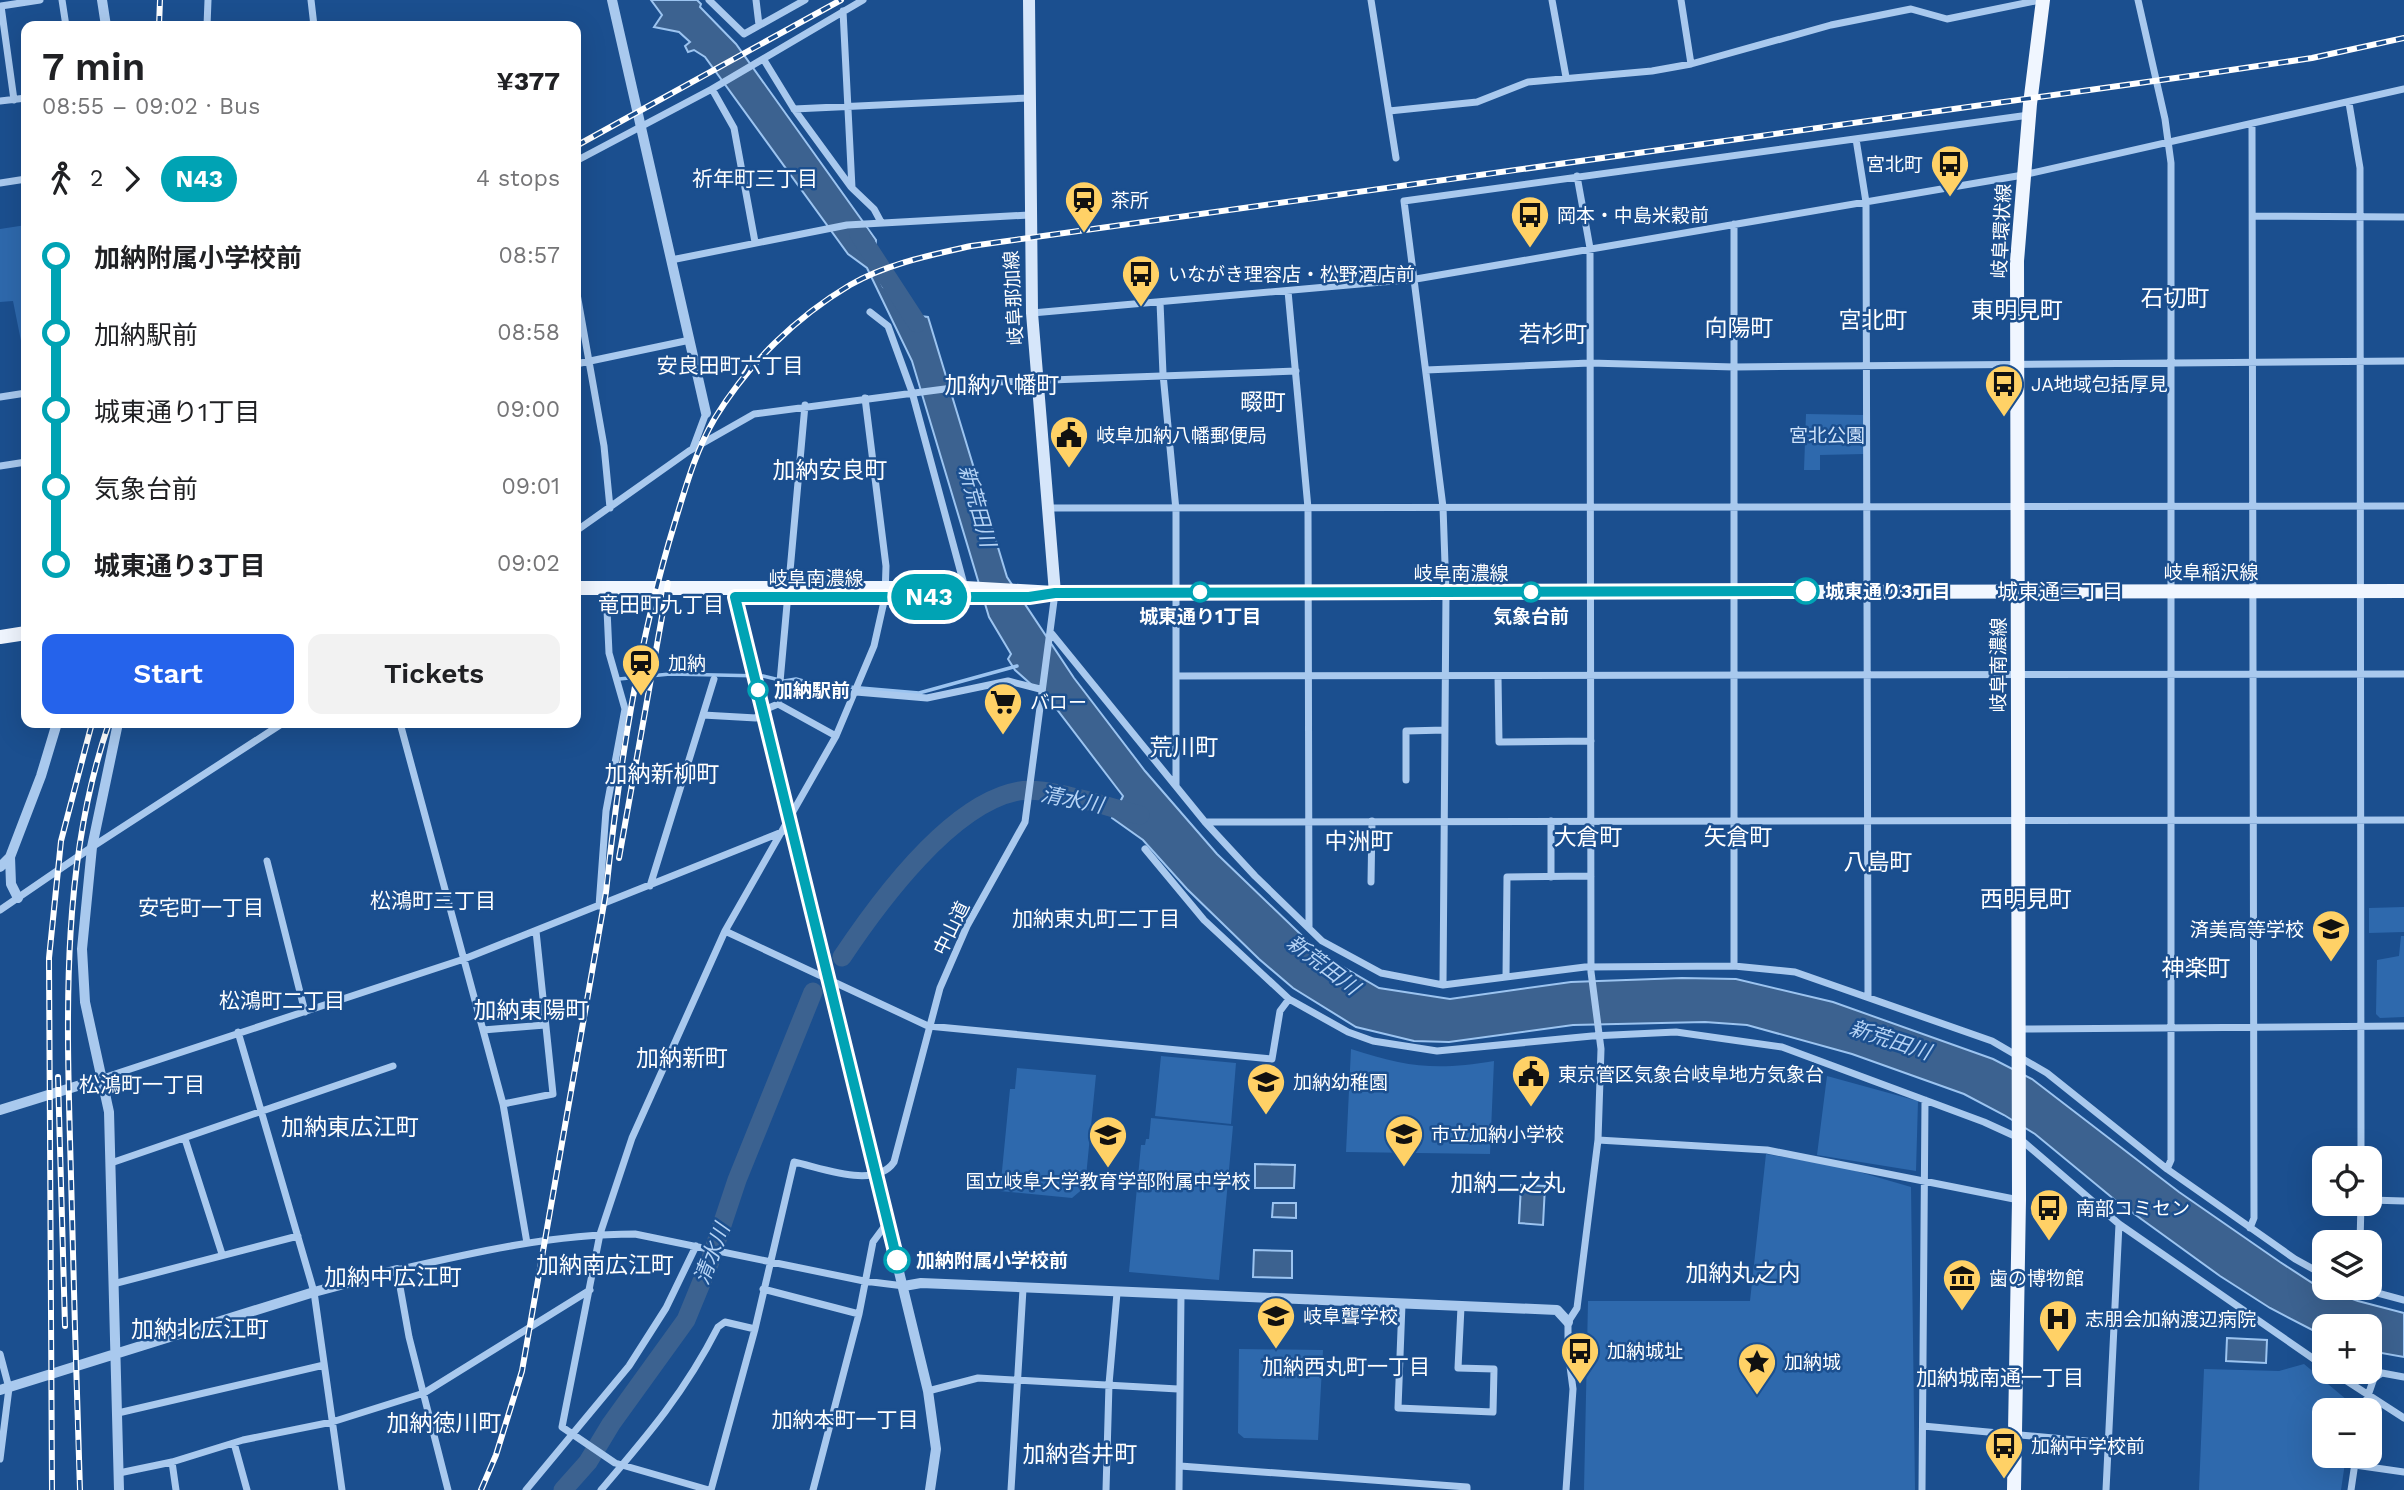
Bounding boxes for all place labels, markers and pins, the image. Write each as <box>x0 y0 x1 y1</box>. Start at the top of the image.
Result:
bus stop icon: 宮北町 <box>1929 143 1971 198</box>
place label: 宮北町 <box>1866 153 1923 176</box>
station icon: 茶所 <box>1063 179 1105 234</box>
place label: 茶所 <box>1111 189 1149 212</box>
bus stop icon: 岡本・中島米穀前 <box>1509 194 1551 249</box>
place label: 岡本・中島米穀前 <box>1557 204 1709 227</box>
bus stop icon: いながき理容店・松野酒店前 <box>1120 253 1162 308</box>
place label: いながき理容店・松野酒店前 <box>1168 263 1415 286</box>
bus stop icon: JA地域包括厚見 <box>1983 363 2025 418</box>
place label: JA地域包括厚見 <box>2031 373 2168 396</box>
public building icon: 岐阜加納八幡郵便局 <box>1048 414 1090 469</box>
place label: 岐阜加納八幡郵便局 <box>1096 424 1267 447</box>
marker: 城東通り3丁目 <box>1793 578 1819 604</box>
place label: 城東通り3丁目 <box>1825 580 1950 603</box>
marker: 城東通り1丁目 <box>1190 582 1210 602</box>
marker: 気象台前 <box>1521 582 1541 602</box>
place label: 城東通り1丁目 <box>1139 605 1261 628</box>
place label: 気象台前 <box>1493 605 1569 628</box>
station icon: 加納 <box>620 642 662 697</box>
place label: 加納 <box>668 652 706 675</box>
place label: 加納駅前 <box>774 679 850 702</box>
marker: 加納駅前 <box>748 680 768 700</box>
supermarket icon: バロー <box>982 681 1024 736</box>
place label: バロー <box>1030 691 1087 714</box>
school or university icon: 済美高等学校 <box>2310 908 2352 963</box>
place label: 済美高等学校 <box>2190 918 2304 941</box>
public building icon: 東京管区気象台岐阜地方気象台 <box>1510 1053 1552 1108</box>
school or university icon: 加納幼稚園 <box>1245 1061 1287 1116</box>
place label: 東京管区気象台岐阜地方気象台 <box>1558 1063 1824 1086</box>
place label: 加納幼稚園 <box>1293 1071 1388 1094</box>
school or university icon: 市立加納小学校 <box>1383 1113 1425 1168</box>
school or university icon: 国立岐阜大学教育学部附属中学校 <box>1087 1114 1129 1169</box>
place label: 市立加納小学校 <box>1431 1123 1564 1146</box>
place label: 国立岐阜大学教育学部附属中学校 <box>965 1170 1251 1193</box>
bus stop icon: 南部コミセン <box>2028 1187 2070 1242</box>
place label: 南部コミセン <box>2076 1197 2190 1220</box>
marker: 加納附属小学校前 <box>884 1247 910 1273</box>
place label: 加納附属小学校前 <box>916 1249 1068 1272</box>
museum icon: 歯の博物館 <box>1941 1257 1983 1312</box>
place label: 歯の博物館 <box>1989 1267 2084 1290</box>
school or university icon: 岐阜聾学校 <box>1255 1295 1297 1350</box>
hospital icon: 志朋会加納渡辺病院 <box>2037 1298 2079 1353</box>
place label: 岐阜聾学校 <box>1303 1305 1398 1328</box>
place label: 志朋会加納渡辺病院 <box>2085 1308 2256 1331</box>
bus stop icon: 加納城址 <box>1559 1330 1601 1385</box>
place label: 加納城址 <box>1607 1340 1683 1363</box>
place icon: 加納城 <box>1736 1341 1778 1396</box>
place label: 加納城 <box>1784 1351 1841 1374</box>
bus stop icon: 加納中学校前 <box>1983 1425 2025 1480</box>
place label: 加納中学校前 <box>2031 1435 2145 1458</box>

